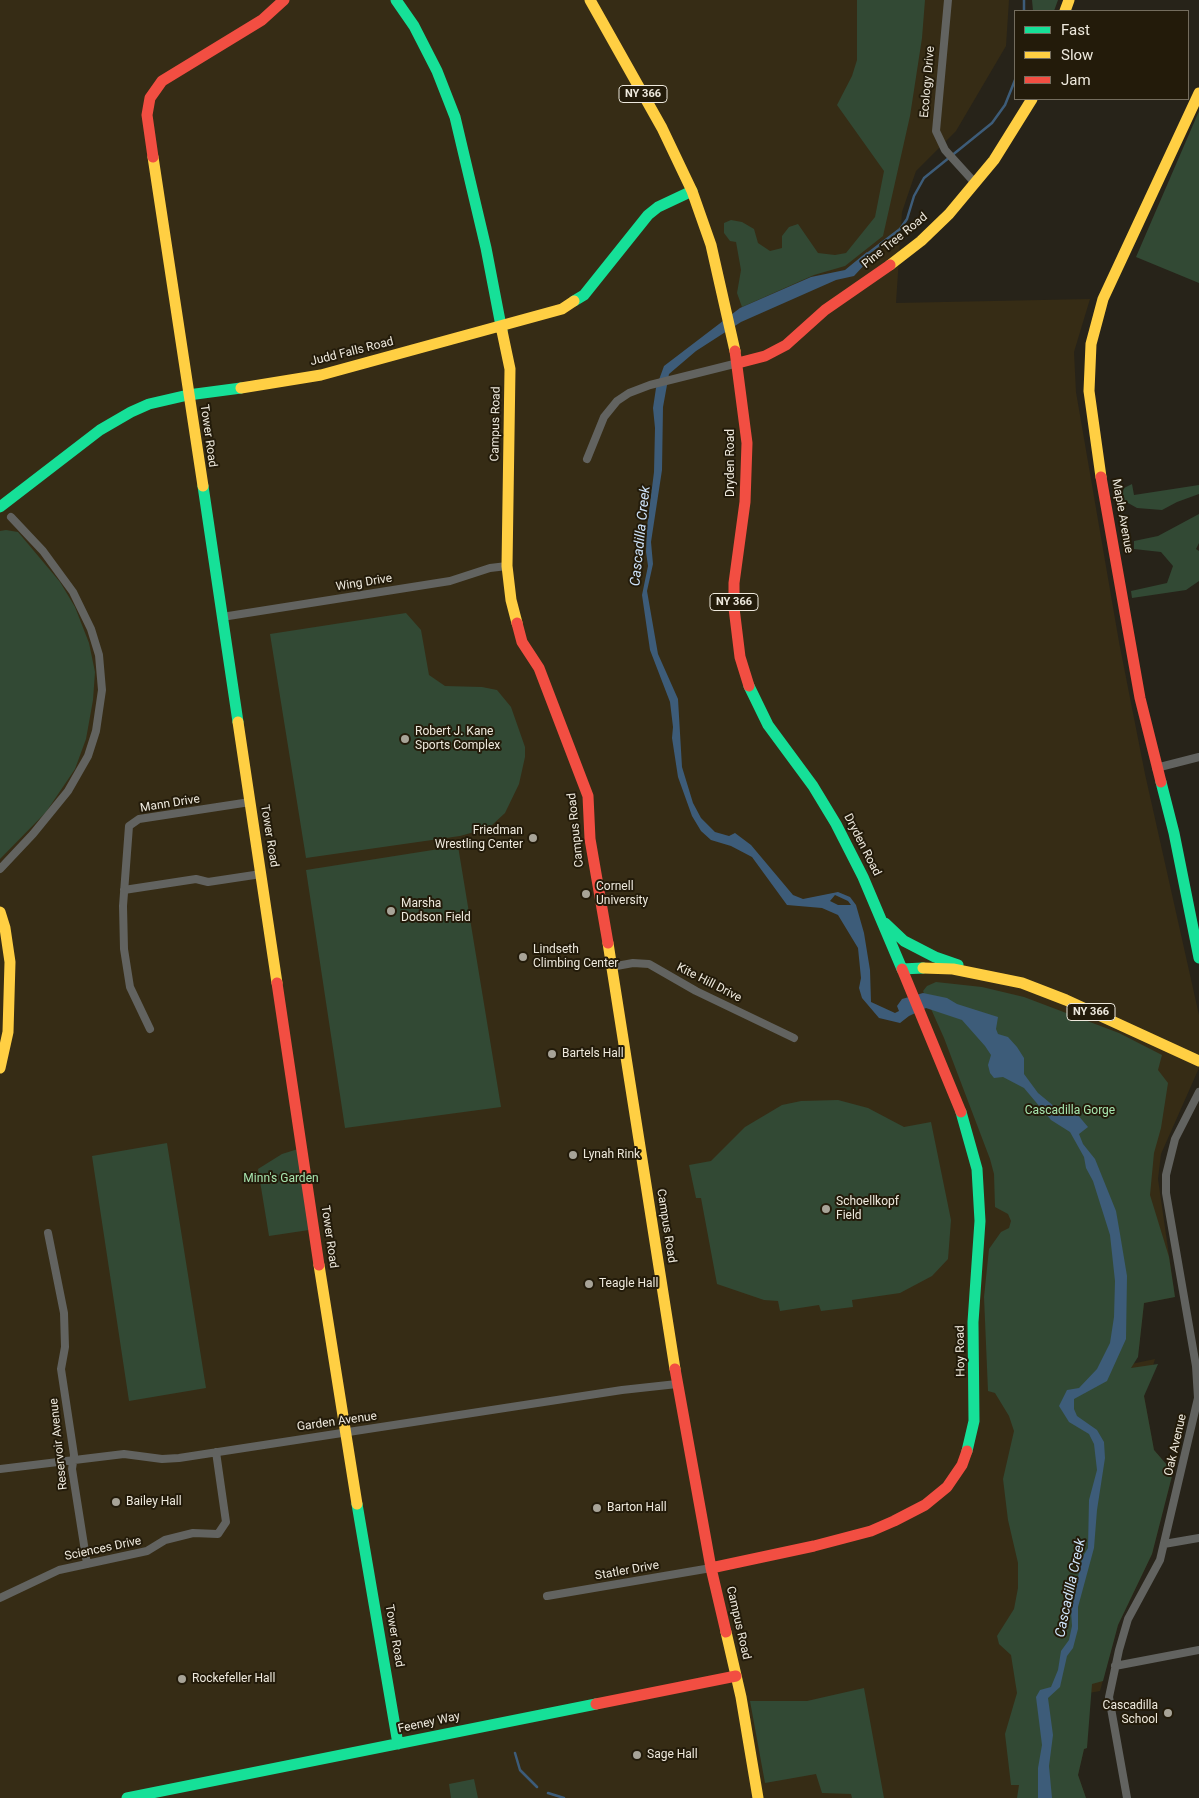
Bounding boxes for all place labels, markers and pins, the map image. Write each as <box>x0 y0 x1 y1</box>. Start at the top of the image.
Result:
place label: Robert J. Kane Sports Complex <box>415 725 500 753</box>
marker: Robert J. Kane Sports Complex <box>399 733 411 745</box>
place label: Friedman Wrestling Center <box>435 824 523 852</box>
marker: Friedman Wrestling Center <box>527 832 539 844</box>
place label: Cornell University <box>596 880 648 908</box>
marker: Cornell University <box>580 888 592 900</box>
place label: Marsha Dodson Field <box>401 897 471 925</box>
marker: Marsha Dodson Field <box>385 905 397 917</box>
place label: Lindseth Climbing Center <box>533 943 618 971</box>
marker: Lindseth Climbing Center <box>517 951 529 963</box>
place label: Bartels Hall <box>562 1047 624 1061</box>
marker: Bartels Hall <box>546 1048 558 1060</box>
place label: Lynah Rink <box>583 1148 640 1162</box>
marker: Lynah Rink <box>567 1149 579 1161</box>
place label: Schoellkopf Field <box>836 1195 899 1223</box>
marker: Schoellkopf Field <box>820 1203 832 1215</box>
place label: Teagle Hall <box>599 1277 658 1291</box>
marker: Teagle Hall <box>583 1278 595 1290</box>
place label: Bailey Hall <box>126 1495 182 1509</box>
marker: Bailey Hall <box>110 1496 122 1508</box>
place label: Barton Hall <box>607 1501 667 1515</box>
marker: Barton Hall <box>591 1502 603 1514</box>
place label: Rockefeller Hall <box>192 1672 275 1686</box>
marker: Rockefeller Hall <box>176 1673 188 1685</box>
place label: Cascadilla School <box>1103 1699 1158 1727</box>
marker: Cascadilla School <box>1162 1707 1174 1719</box>
place label: Sage Hall <box>647 1748 698 1762</box>
marker: Sage Hall <box>631 1749 643 1761</box>

